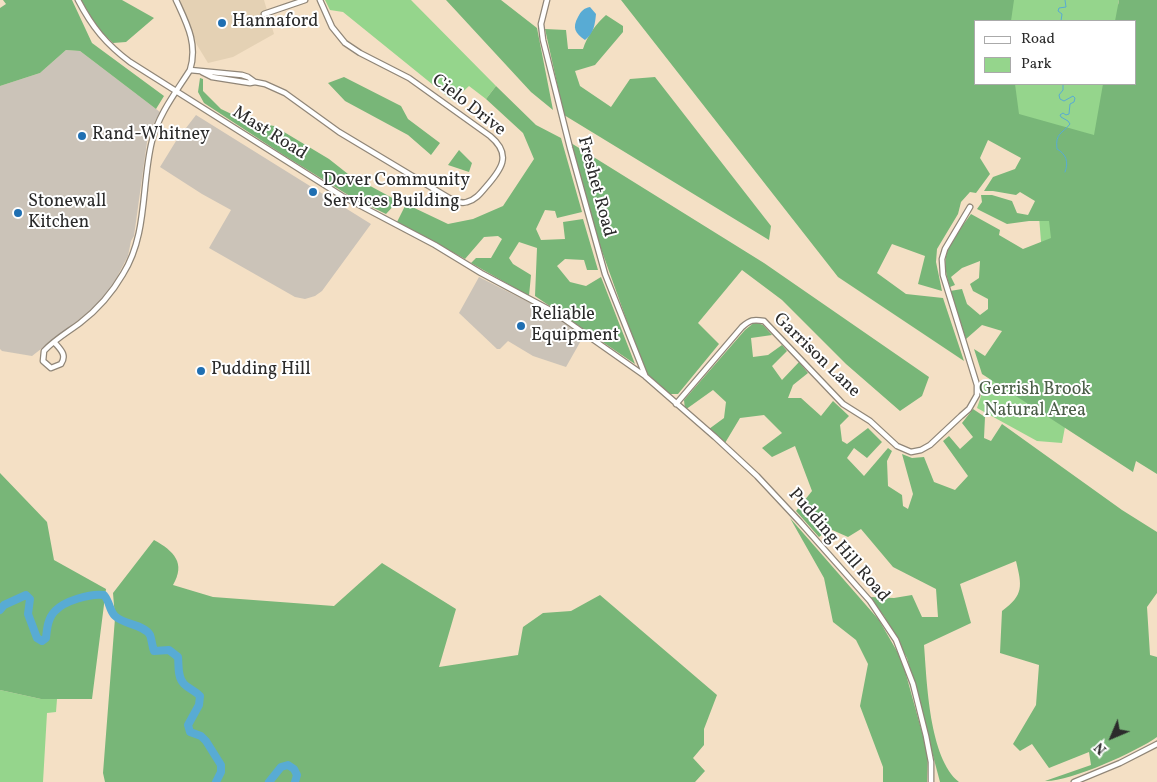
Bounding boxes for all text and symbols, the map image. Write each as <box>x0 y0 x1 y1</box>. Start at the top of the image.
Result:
place label: Hannaford <box>232 12 318 34</box>
marker: Hannaford <box>216 17 228 29</box>
legend <box>974 20 1137 85</box>
text: Road <box>1021 29 1055 50</box>
text: Park <box>1021 54 1052 75</box>
street label: Cielo Drive <box>427 70 509 142</box>
street label: Mast Road <box>228 103 310 165</box>
place label: Rand-Whitney <box>92 125 210 147</box>
marker: Rand-Whitney <box>76 130 88 142</box>
street label: Freshet Road <box>571 134 619 240</box>
place label: Dover Community Services Building <box>323 171 470 213</box>
marker: Dover Community Services Building <box>307 186 319 198</box>
place label: Stonewall Kitchen <box>28 192 106 234</box>
marker: Stonewall Kitchen <box>12 207 24 219</box>
place label: Reliable Equipment <box>531 305 619 348</box>
street label: Garrison Lane <box>768 309 864 403</box>
marker: Reliable Equipment <box>515 320 527 332</box>
place label: Pudding Hill <box>211 360 311 382</box>
marker: Pudding Hill <box>195 365 207 377</box>
park label: Gerrish Brook Natural Area <box>979 380 1091 422</box>
street label: Pudding Hill Road <box>783 485 893 607</box>
north arrow <box>1087 712 1137 762</box>
text: N <box>1091 738 1111 758</box>

